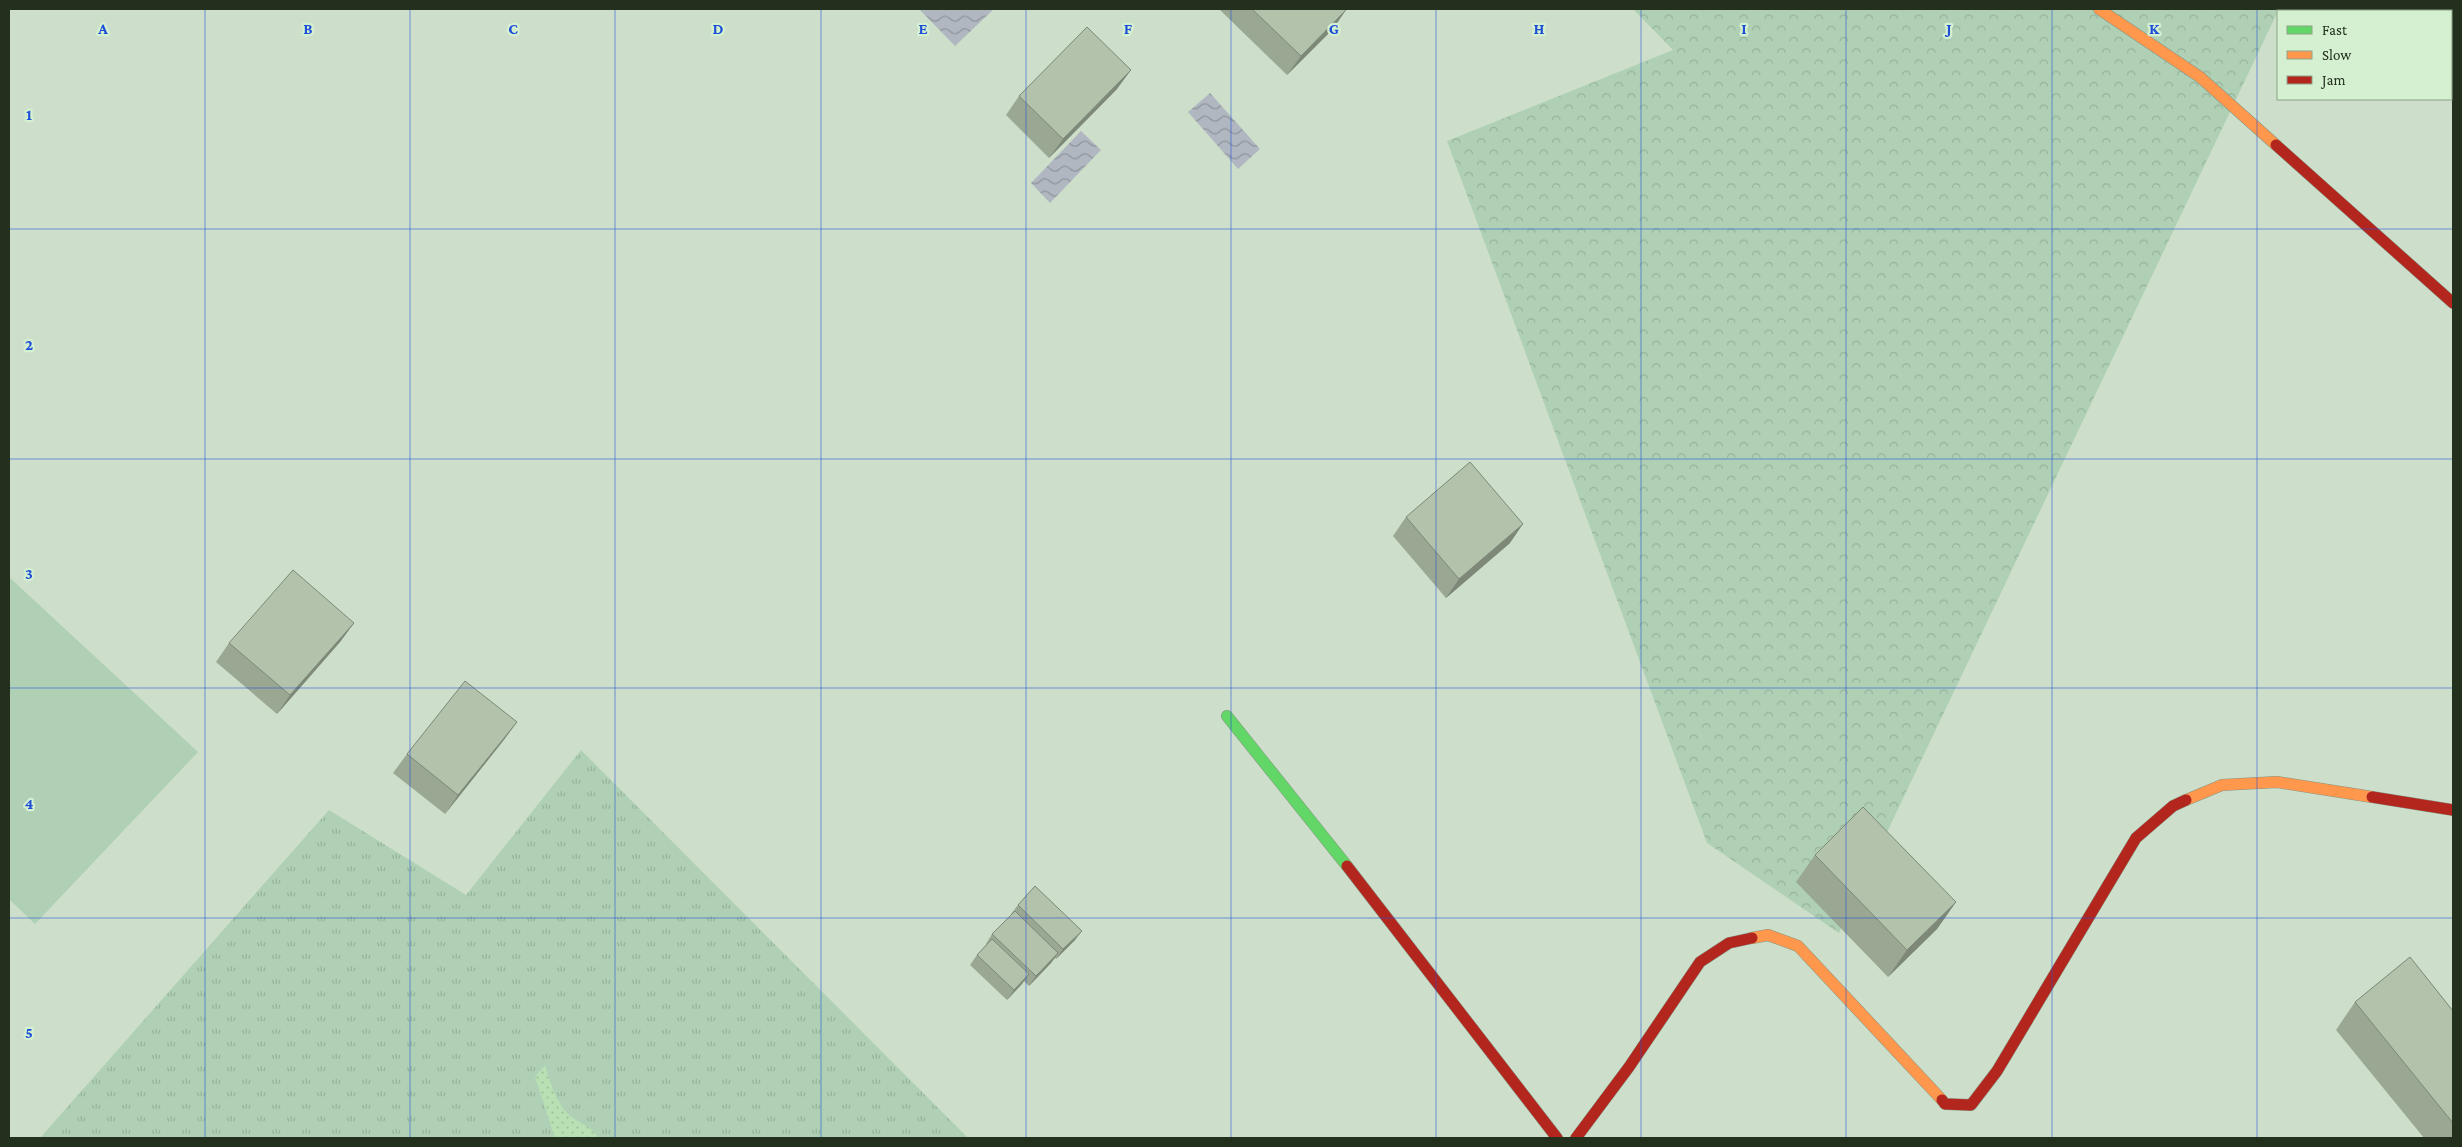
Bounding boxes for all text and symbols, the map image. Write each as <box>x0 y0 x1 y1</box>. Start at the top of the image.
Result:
legend <box>2277 10 2452 100</box>
text: A <box>97 20 108 37</box>
text: B <box>303 20 313 37</box>
text: C <box>508 20 518 37</box>
text: D <box>712 20 724 37</box>
text: E <box>918 20 928 37</box>
text: F <box>1124 20 1133 37</box>
text: G <box>1329 20 1339 37</box>
text: H <box>1534 20 1545 37</box>
text: I <box>1741 20 1747 37</box>
text: J <box>1944 20 1952 37</box>
text: K <box>2149 20 2160 37</box>
text: Fast <box>2322 22 2348 38</box>
text: Slow <box>2322 47 2352 63</box>
text: Jam <box>2320 72 2345 89</box>
text: 1 <box>26 106 32 123</box>
text: 2 <box>25 336 33 353</box>
text: 3 <box>25 565 33 582</box>
text: 4 <box>25 795 34 812</box>
text: 5 <box>25 1024 33 1041</box>

